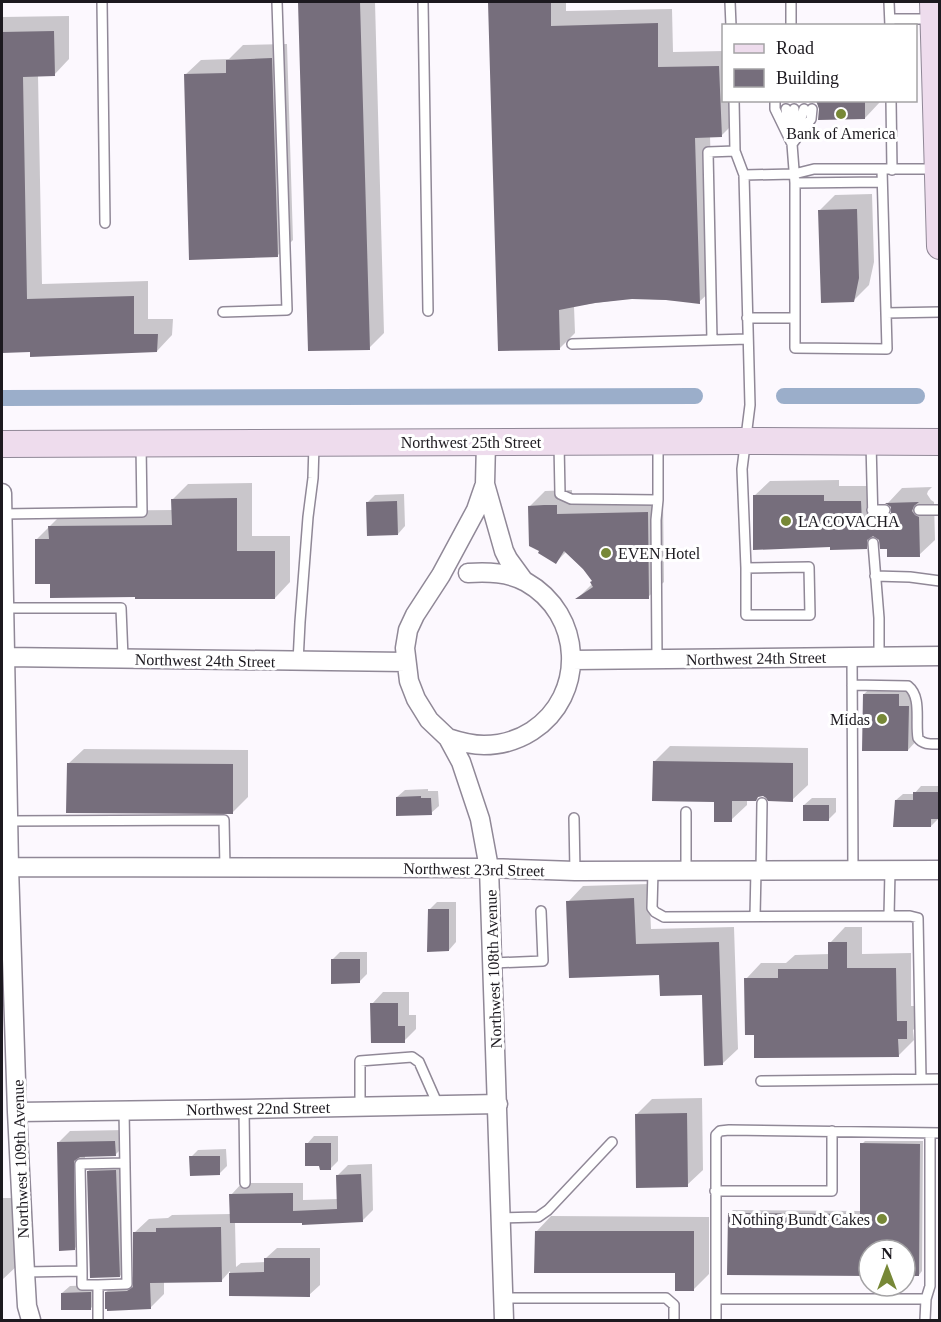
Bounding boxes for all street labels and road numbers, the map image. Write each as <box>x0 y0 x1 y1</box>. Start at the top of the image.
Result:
street label: Northwest 25th Street <box>401 434 542 451</box>
street label: Northwest 24th Street <box>686 649 827 668</box>
street label: Northwest 24th Street <box>135 651 276 670</box>
street label: Northwest 23rd Street <box>403 860 545 879</box>
street label: Northwest 108th Avenue <box>482 889 505 1049</box>
street label: Northwest 109th Avenue <box>9 1079 32 1239</box>
street label: Northwest 22nd Street <box>186 1099 331 1118</box>

